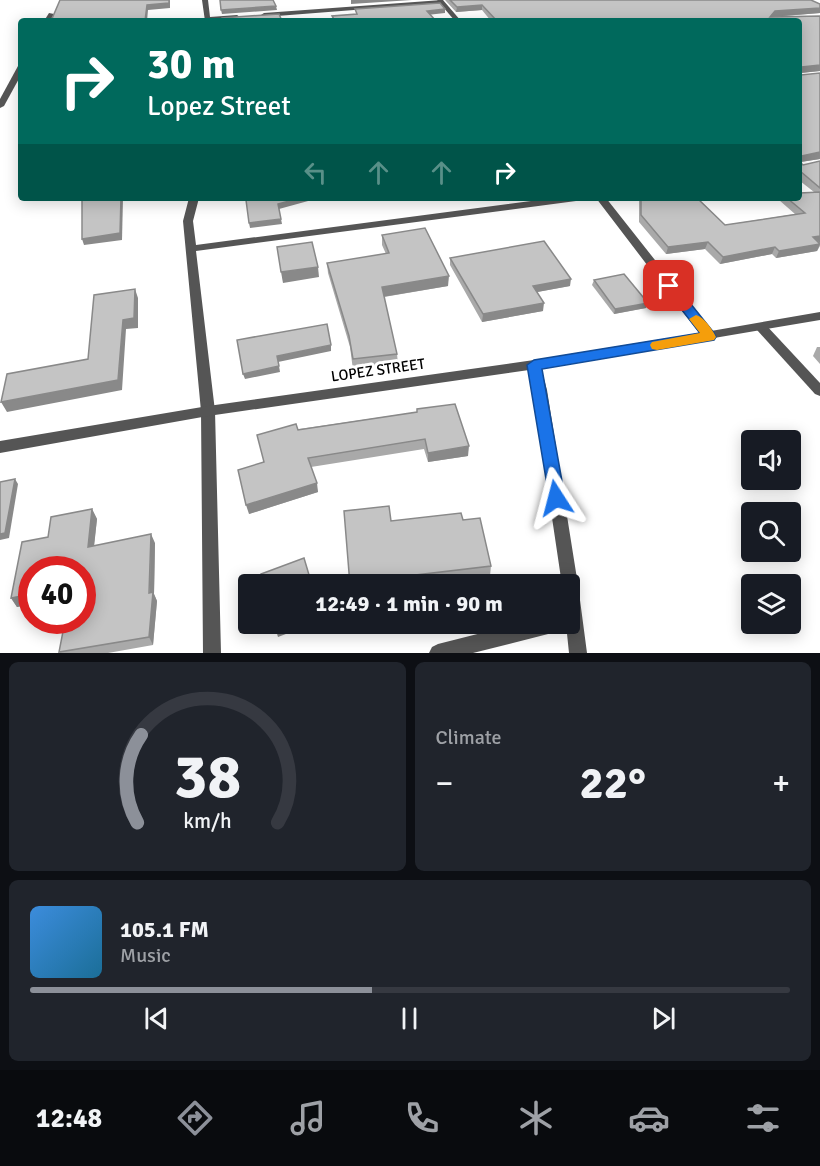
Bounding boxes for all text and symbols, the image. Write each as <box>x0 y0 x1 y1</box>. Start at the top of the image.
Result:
text: 30 m <box>147 39 236 90</box>
icon: right <box>48 42 126 120</box>
text: Lopez Street <box>147 90 291 123</box>
icon: left <box>299 156 332 189</box>
icon: ahead <box>362 156 395 189</box>
icon: ahead <box>425 156 458 189</box>
icon: right <box>488 156 521 189</box>
pin <box>643 260 694 311</box>
icon: arrive <box>652 269 685 302</box>
street label: LOPEZ STREET <box>330 354 427 386</box>
map controls <box>741 430 801 634</box>
button: sound <box>741 430 801 490</box>
position arrow <box>524 466 588 530</box>
button: search <box>741 502 801 562</box>
speed limit sign: 40 <box>18 556 96 634</box>
button: layers <box>741 574 801 634</box>
text: 12:49 · 1 min · 90 m <box>315 590 503 617</box>
text: Climate <box>436 725 501 750</box>
text: 38 <box>174 738 241 815</box>
text: 22° <box>579 756 646 811</box>
text: − <box>436 763 453 804</box>
text: + <box>772 763 790 804</box>
text: km/h <box>183 809 232 835</box>
text: 105.1 FM <box>120 916 209 943</box>
text: Music <box>120 943 171 968</box>
icon: previous <box>140 1002 173 1035</box>
icon: pause <box>393 1002 426 1035</box>
icon: next <box>647 1002 680 1035</box>
icon: directions <box>174 1097 216 1139</box>
icon: music <box>287 1097 329 1139</box>
icon: phone <box>401 1097 443 1139</box>
icon: climate <box>515 1097 557 1139</box>
icon: car <box>628 1097 670 1139</box>
icon: filters <box>742 1097 784 1139</box>
text: 12:48 <box>36 1102 102 1135</box>

